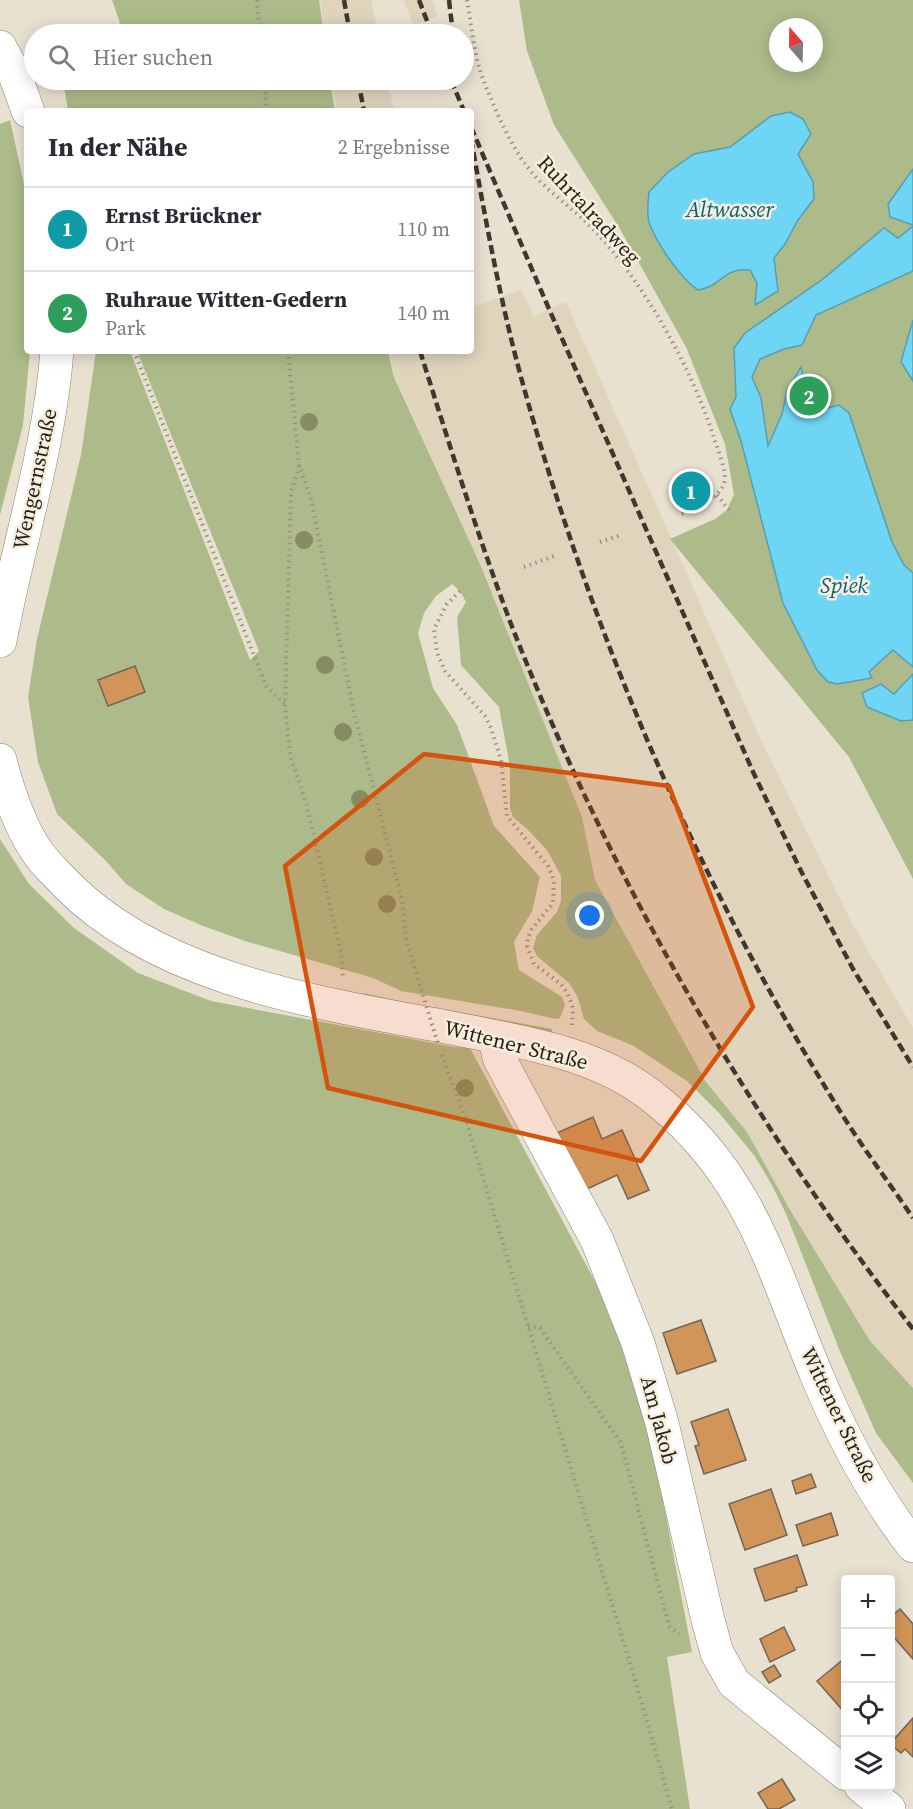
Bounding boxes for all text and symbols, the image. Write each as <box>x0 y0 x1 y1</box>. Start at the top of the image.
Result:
north arrow <box>769 18 823 72</box>
search box <box>24 24 474 90</box>
icon: search <box>45 41 78 74</box>
text: Hier suchen <box>93 42 213 72</box>
text: In der Nähe <box>48 129 188 165</box>
text: 2 Ergebnisse <box>338 133 450 161</box>
street label: Ruhrtalradweg <box>531 149 648 271</box>
water label: Altwasser <box>684 194 775 224</box>
text: Ernst Brückner <box>105 200 261 230</box>
text: 1 <box>62 215 73 243</box>
text: 110 m <box>397 215 450 243</box>
text: Ort <box>105 230 134 258</box>
text: Ruhraue Witten-Gedern <box>105 284 347 314</box>
text: 2 <box>62 299 73 327</box>
text: 140 m <box>397 299 450 327</box>
text: Park <box>105 314 146 342</box>
pin: 2 <box>790 374 828 418</box>
street label: Wengernstraße <box>5 406 64 552</box>
pin: 1 <box>672 468 710 514</box>
water label: Spiek <box>820 570 868 600</box>
your location <box>575 901 604 930</box>
street label: Wittener Straße <box>441 1013 591 1076</box>
street label: Wittener Straße <box>794 1342 885 1487</box>
street label: Am Jakob <box>634 1373 685 1467</box>
map controls <box>841 1575 895 1791</box>
button: + <box>841 1575 895 1629</box>
button: − <box>841 1629 895 1683</box>
button: locate <box>841 1683 895 1737</box>
button: layers <box>841 1737 895 1791</box>

